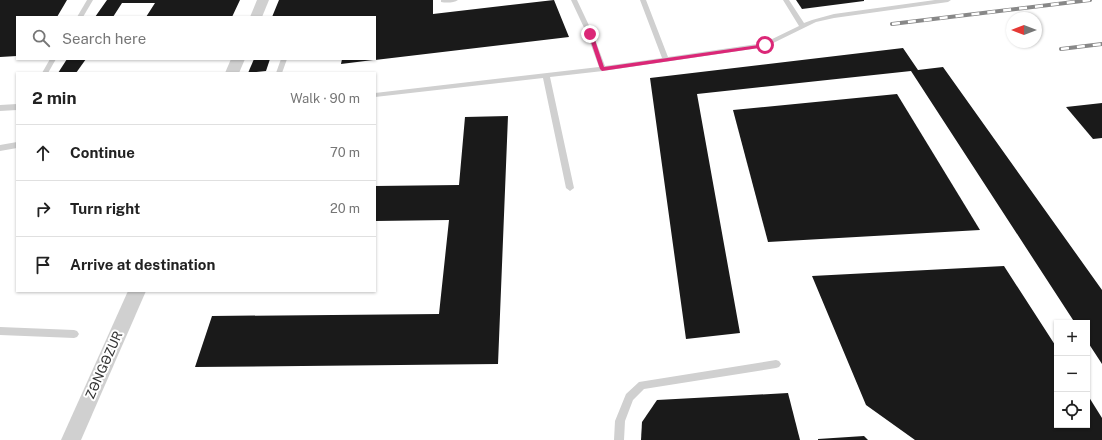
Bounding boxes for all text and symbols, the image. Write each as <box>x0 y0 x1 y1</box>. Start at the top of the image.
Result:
north arrow <box>1006 12 1042 48</box>
search box <box>16 16 376 60</box>
route end <box>581 25 599 43</box>
icon: search <box>30 27 52 49</box>
text: Search here <box>62 30 146 47</box>
route start <box>756 36 774 54</box>
text: 2 min <box>32 88 77 108</box>
text: Walk · 90 m <box>290 91 360 106</box>
icon: ahead <box>32 142 54 164</box>
text: Continue <box>70 144 135 161</box>
text: 70 m <box>330 145 360 160</box>
icon: right <box>32 198 54 220</box>
text: Turn right <box>70 200 140 217</box>
text: 20 m <box>330 201 360 216</box>
icon: arrive <box>32 254 54 276</box>
text: Arrive at destination <box>70 256 215 273</box>
map controls <box>1054 320 1090 428</box>
button: + <box>1054 320 1090 356</box>
street label: ZƏNGƏZUR <box>82 329 126 401</box>
button: − <box>1054 356 1090 392</box>
button: locate <box>1054 392 1090 428</box>

